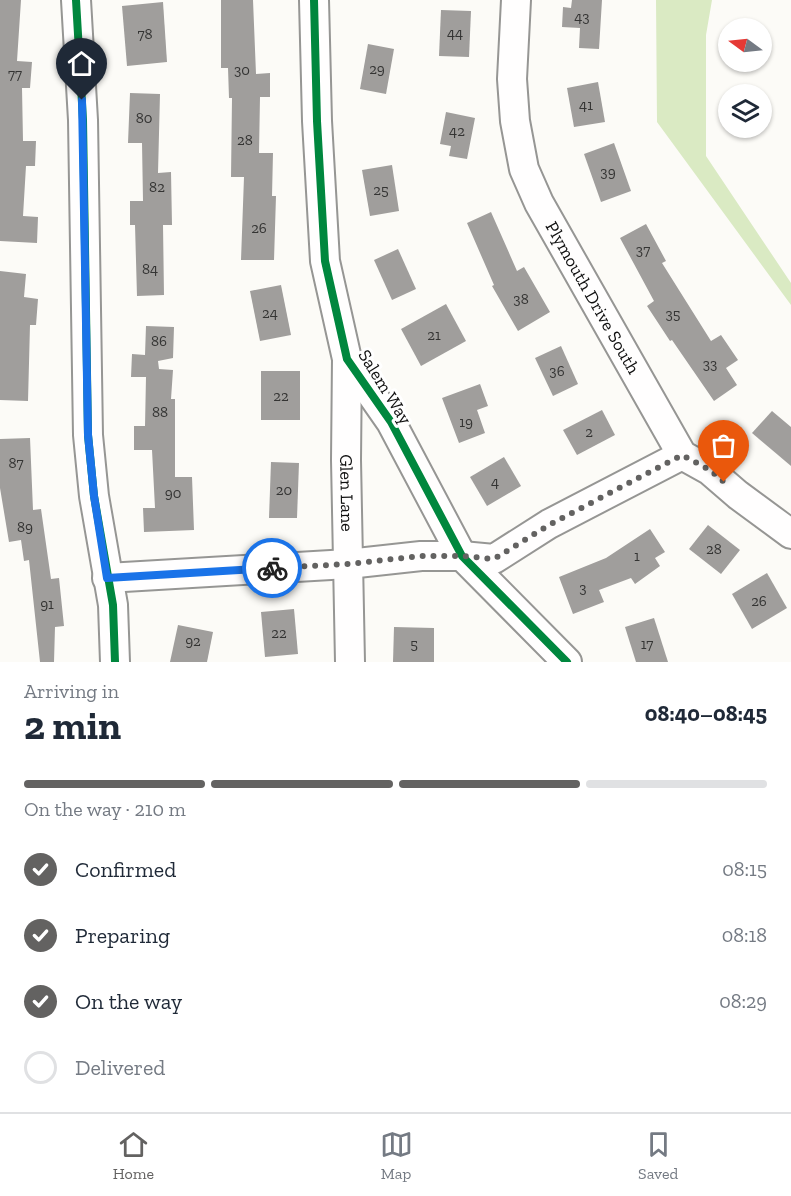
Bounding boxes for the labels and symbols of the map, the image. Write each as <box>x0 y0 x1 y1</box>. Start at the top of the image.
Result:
house number: 43 <box>574 8 590 26</box>
north arrow <box>718 18 772 72</box>
house number: 44 <box>447 24 463 42</box>
house number: 78 <box>137 25 153 43</box>
pin <box>56 38 107 100</box>
house number: 29 <box>369 60 385 78</box>
house number: 30 <box>234 61 250 79</box>
house number: 77 <box>8 65 22 83</box>
house number: 41 <box>579 96 593 114</box>
house number: 80 <box>136 109 152 127</box>
house number: 42 <box>449 122 465 140</box>
house number: 28 <box>237 131 253 149</box>
house number: 39 <box>600 163 616 181</box>
house number: 82 <box>149 178 165 196</box>
house number: 25 <box>373 181 389 199</box>
street label: Plymouth Drive South <box>541 217 645 378</box>
house number: 26 <box>251 219 267 237</box>
house number: 37 <box>636 241 650 259</box>
house number: 84 <box>142 260 158 278</box>
house number: 38 <box>513 290 529 308</box>
house number: 24 <box>262 304 278 322</box>
house number: 35 <box>665 305 681 323</box>
house number: 21 <box>427 326 441 344</box>
house number: 86 <box>151 332 167 350</box>
street label: Salem Way <box>353 346 417 429</box>
house number: 33 <box>703 355 717 373</box>
house number: 36 <box>549 362 565 380</box>
house number: 22 <box>273 387 289 405</box>
house number: 88 <box>152 403 168 421</box>
house number: 19 <box>459 413 473 431</box>
pin <box>698 420 749 482</box>
house number: 2 <box>585 423 593 441</box>
house number: 87 <box>8 454 24 472</box>
street label: Glen Lane <box>335 454 358 532</box>
house number: 4 <box>491 473 499 491</box>
house number: 20 <box>276 481 292 499</box>
house number: 90 <box>165 484 181 502</box>
house number: 89 <box>17 518 33 536</box>
courier <box>242 538 302 598</box>
house number: 28 <box>706 540 722 558</box>
house number: 1 <box>634 547 640 565</box>
house number: 3 <box>579 579 587 597</box>
house number: 26 <box>751 592 767 610</box>
house number: 91 <box>40 595 54 613</box>
house number: 22 <box>271 624 287 642</box>
house number: 92 <box>185 632 201 650</box>
house number: 5 <box>410 635 418 653</box>
house number: 17 <box>641 635 653 653</box>

